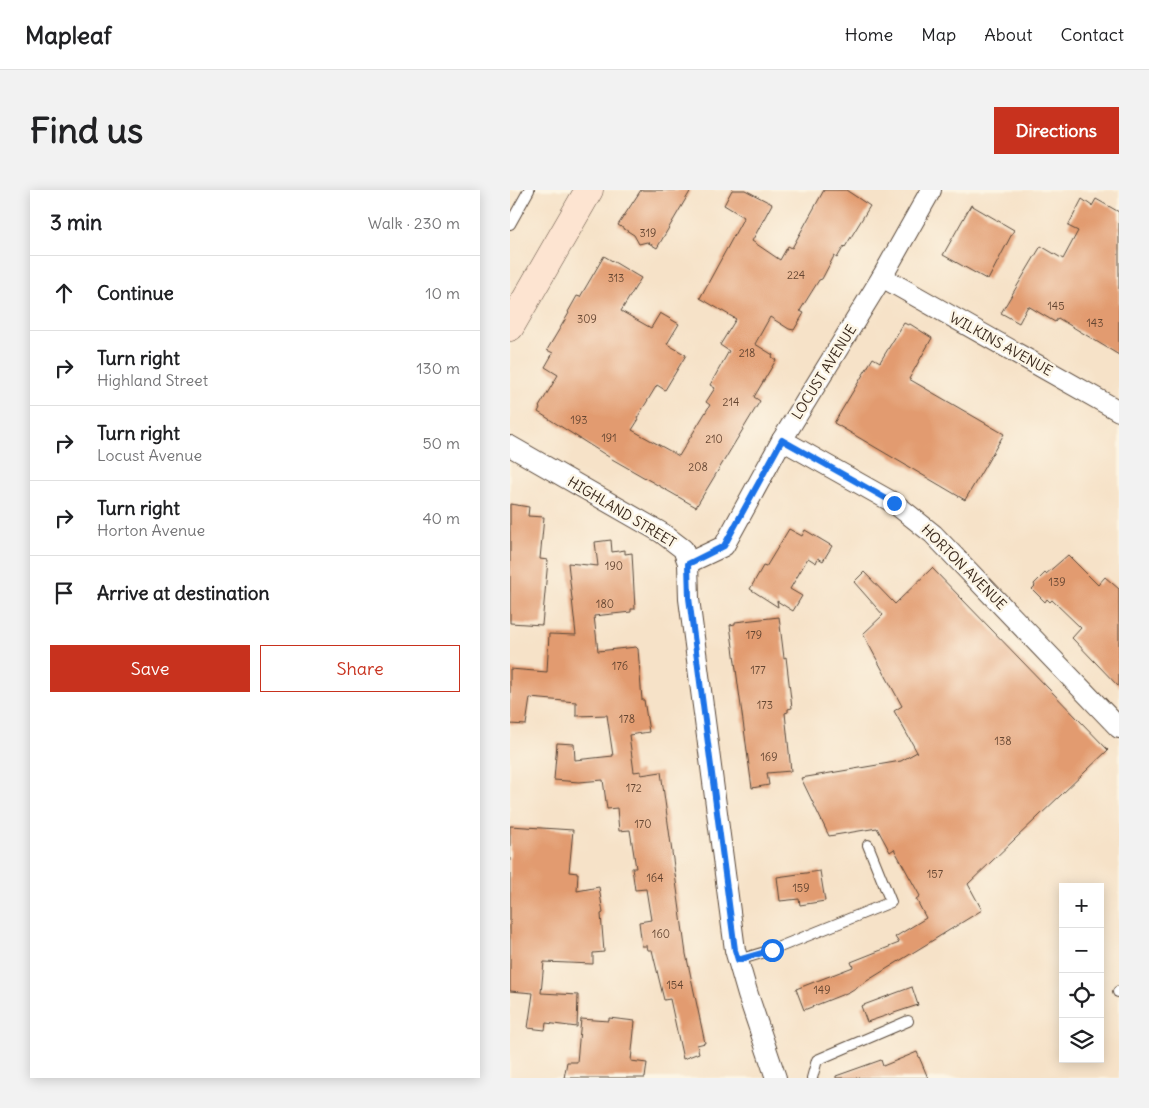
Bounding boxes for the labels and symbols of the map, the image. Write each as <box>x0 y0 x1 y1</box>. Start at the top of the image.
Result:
house number: 319 <box>640 226 656 240</box>
house number: 224 <box>787 268 805 282</box>
house number: 313 <box>608 271 624 285</box>
house number: 145 <box>1047 299 1065 313</box>
street label: WILKINS AVENUE <box>946 308 1056 380</box>
house number: 309 <box>577 312 597 326</box>
house number: 143 <box>1087 316 1103 330</box>
street label: LOCUST AVENUE <box>788 321 860 423</box>
house number: 218 <box>739 346 755 360</box>
house number: 214 <box>723 395 739 409</box>
house number: 193 <box>571 413 587 427</box>
house number: 191 <box>601 431 617 445</box>
house number: 210 <box>705 432 723 446</box>
house number: 208 <box>688 460 708 474</box>
street label: HIGHLAND STREET <box>565 473 679 551</box>
route end <box>883 492 906 515</box>
street label: HORTON AVENUE <box>918 521 1010 613</box>
house number: 190 <box>605 559 623 573</box>
house number: 139 <box>1049 575 1065 589</box>
house number: 180 <box>596 597 614 611</box>
house number: 179 <box>746 628 762 642</box>
house number: 176 <box>612 659 628 673</box>
house number: 177 <box>750 663 766 677</box>
house number: 173 <box>757 698 773 712</box>
house number: 178 <box>619 712 635 726</box>
house number: 138 <box>995 734 1011 748</box>
house number: 169 <box>760 750 778 764</box>
house number: 172 <box>626 781 642 795</box>
house number: 170 <box>635 817 652 831</box>
house number: 157 <box>927 867 944 881</box>
house number: 164 <box>646 871 664 885</box>
house number: 159 <box>792 881 810 895</box>
house number: 160 <box>652 927 670 941</box>
route start <box>761 939 784 962</box>
house number: 154 <box>666 978 684 992</box>
house number: 149 <box>813 983 831 997</box>

